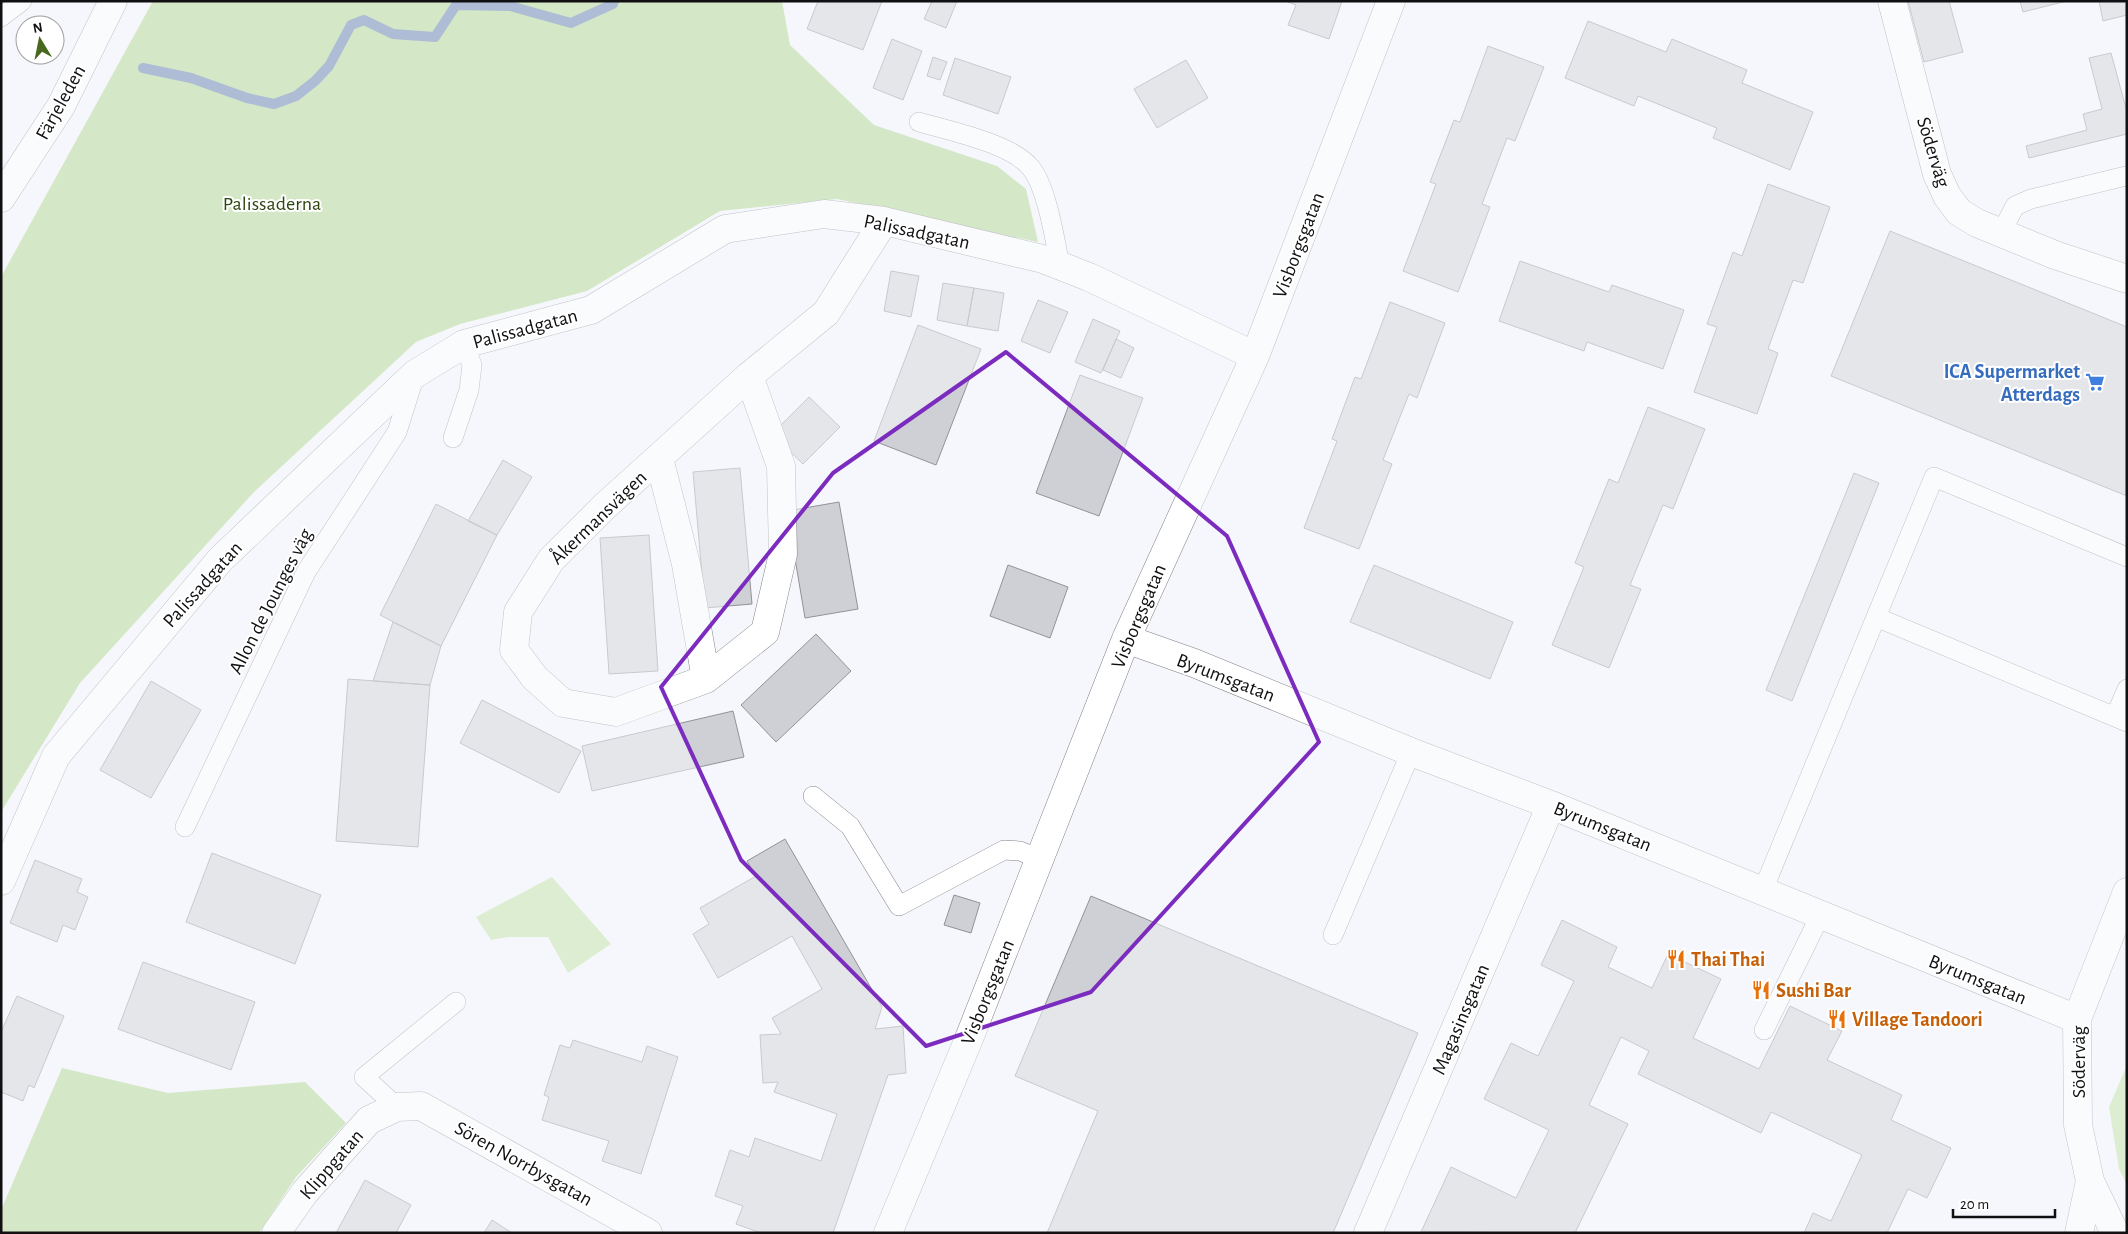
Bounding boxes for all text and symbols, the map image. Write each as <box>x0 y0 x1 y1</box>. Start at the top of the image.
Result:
north arrow <box>15 15 65 65</box>
text: N <box>32 20 44 36</box>
street label: Färjeleden <box>32 62 90 143</box>
street label: Söderväg <box>1913 115 1953 190</box>
street label: Visborgsgatan <box>1270 190 1328 301</box>
park label: Palissaderna <box>223 194 321 214</box>
street label: Palissadgatan <box>862 211 972 253</box>
street label: Palissadgatan <box>471 305 580 353</box>
place label: ICA Supermarket Atterdags <box>1944 362 2080 405</box>
supermarket icon: ICA Supermarket Atterdags <box>2084 371 2106 393</box>
street label: Åkermansvägen <box>546 466 651 568</box>
street label: Allon de Jounges väg <box>226 525 316 677</box>
street label: Palissadgatan <box>159 538 246 631</box>
street label: Visborgsgatan <box>1108 561 1170 672</box>
street label: Byrumsgatan <box>1174 650 1278 706</box>
street label: Byrumsgatan <box>1551 798 1654 856</box>
street label: Visborgsgatan <box>958 937 1018 1048</box>
restaurant icon: Thai Thai <box>1665 948 1687 970</box>
place label: Thai Thai <box>1691 950 1765 970</box>
street label: Byrumsgatan <box>1926 951 2029 1009</box>
street label: Magasinsgatan <box>1429 961 1493 1078</box>
restaurant icon: Sushi Bar <box>1750 979 1772 1001</box>
place label: Sushi Bar <box>1776 981 1851 1001</box>
restaurant icon: Village Tandoori <box>1826 1008 1848 1030</box>
place label: Village Tandoori <box>1852 1010 1983 1030</box>
street label: Söderväg <box>2069 1026 2089 1098</box>
street label: Sören Norrbysgatan <box>451 1118 596 1210</box>
street label: Klippgatan <box>296 1126 367 1203</box>
scale bar <box>1953 1186 2056 1218</box>
text: 20 m <box>1960 1197 1989 1212</box>

